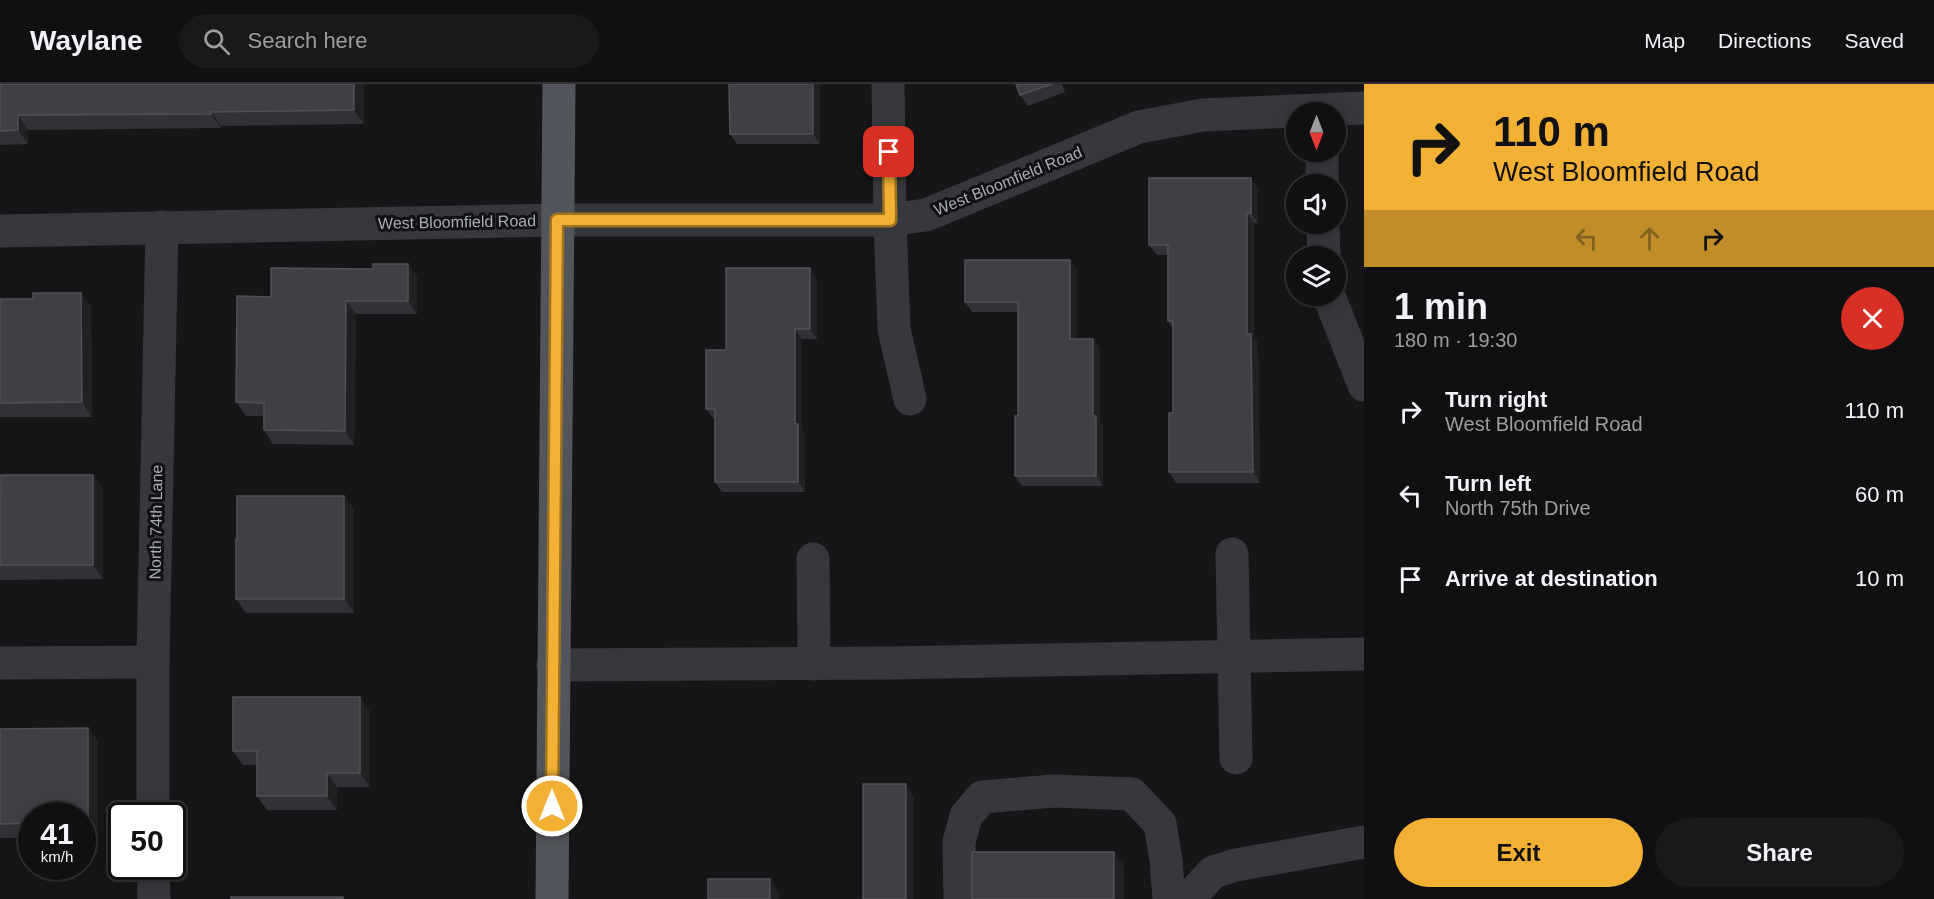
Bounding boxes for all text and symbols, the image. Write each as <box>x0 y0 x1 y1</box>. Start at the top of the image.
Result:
search box <box>179 14 599 68</box>
text: Waylane <box>30 25 143 56</box>
icon: search <box>200 25 233 58</box>
text: Search here <box>248 28 367 53</box>
text: Map <box>1644 29 1685 52</box>
text: Directions <box>1718 29 1811 52</box>
text: Saved <box>1844 29 1904 52</box>
north arrow <box>1286 102 1346 162</box>
map controls <box>1286 102 1346 306</box>
icon: right <box>1394 108 1472 186</box>
text: 110 m <box>1493 108 1610 155</box>
pin <box>863 126 914 177</box>
icon: arrive <box>872 135 905 168</box>
street label: West Bloomfield Road <box>932 144 1084 218</box>
text: West Bloomfield Road <box>1493 157 1760 187</box>
button: sound <box>1286 174 1346 234</box>
street label: West Bloomfield Road <box>378 212 536 232</box>
icon: left <box>1570 222 1603 255</box>
icon: ahead <box>1633 222 1666 255</box>
icon: right <box>1696 222 1729 255</box>
button: layers <box>1286 246 1346 306</box>
text: 1 min <box>1394 286 1488 327</box>
button: close <box>1841 287 1904 350</box>
text: 180 m · 19:30 <box>1394 329 1517 351</box>
text: Turn right <box>1445 387 1547 412</box>
icon: right <box>1394 395 1427 428</box>
text: 110 m <box>1844 398 1904 423</box>
text: West Bloomfield Road <box>1445 413 1643 435</box>
street label: North 74th Lane <box>146 464 166 580</box>
text: Turn left <box>1445 471 1531 496</box>
icon: left <box>1394 479 1427 512</box>
text: 60 m <box>1855 482 1904 507</box>
text: North 75th Drive <box>1445 497 1591 519</box>
icon: arrive <box>1394 563 1427 596</box>
text: Arrive at destination <box>1445 566 1658 591</box>
text: 10 m <box>1855 566 1904 591</box>
position arrow <box>520 774 584 838</box>
speed limit sign: 50 <box>108 802 186 880</box>
text: 41 <box>40 817 74 850</box>
button: Exit <box>1394 818 1643 887</box>
button: Share <box>1655 818 1904 887</box>
text: km/h <box>41 848 73 865</box>

